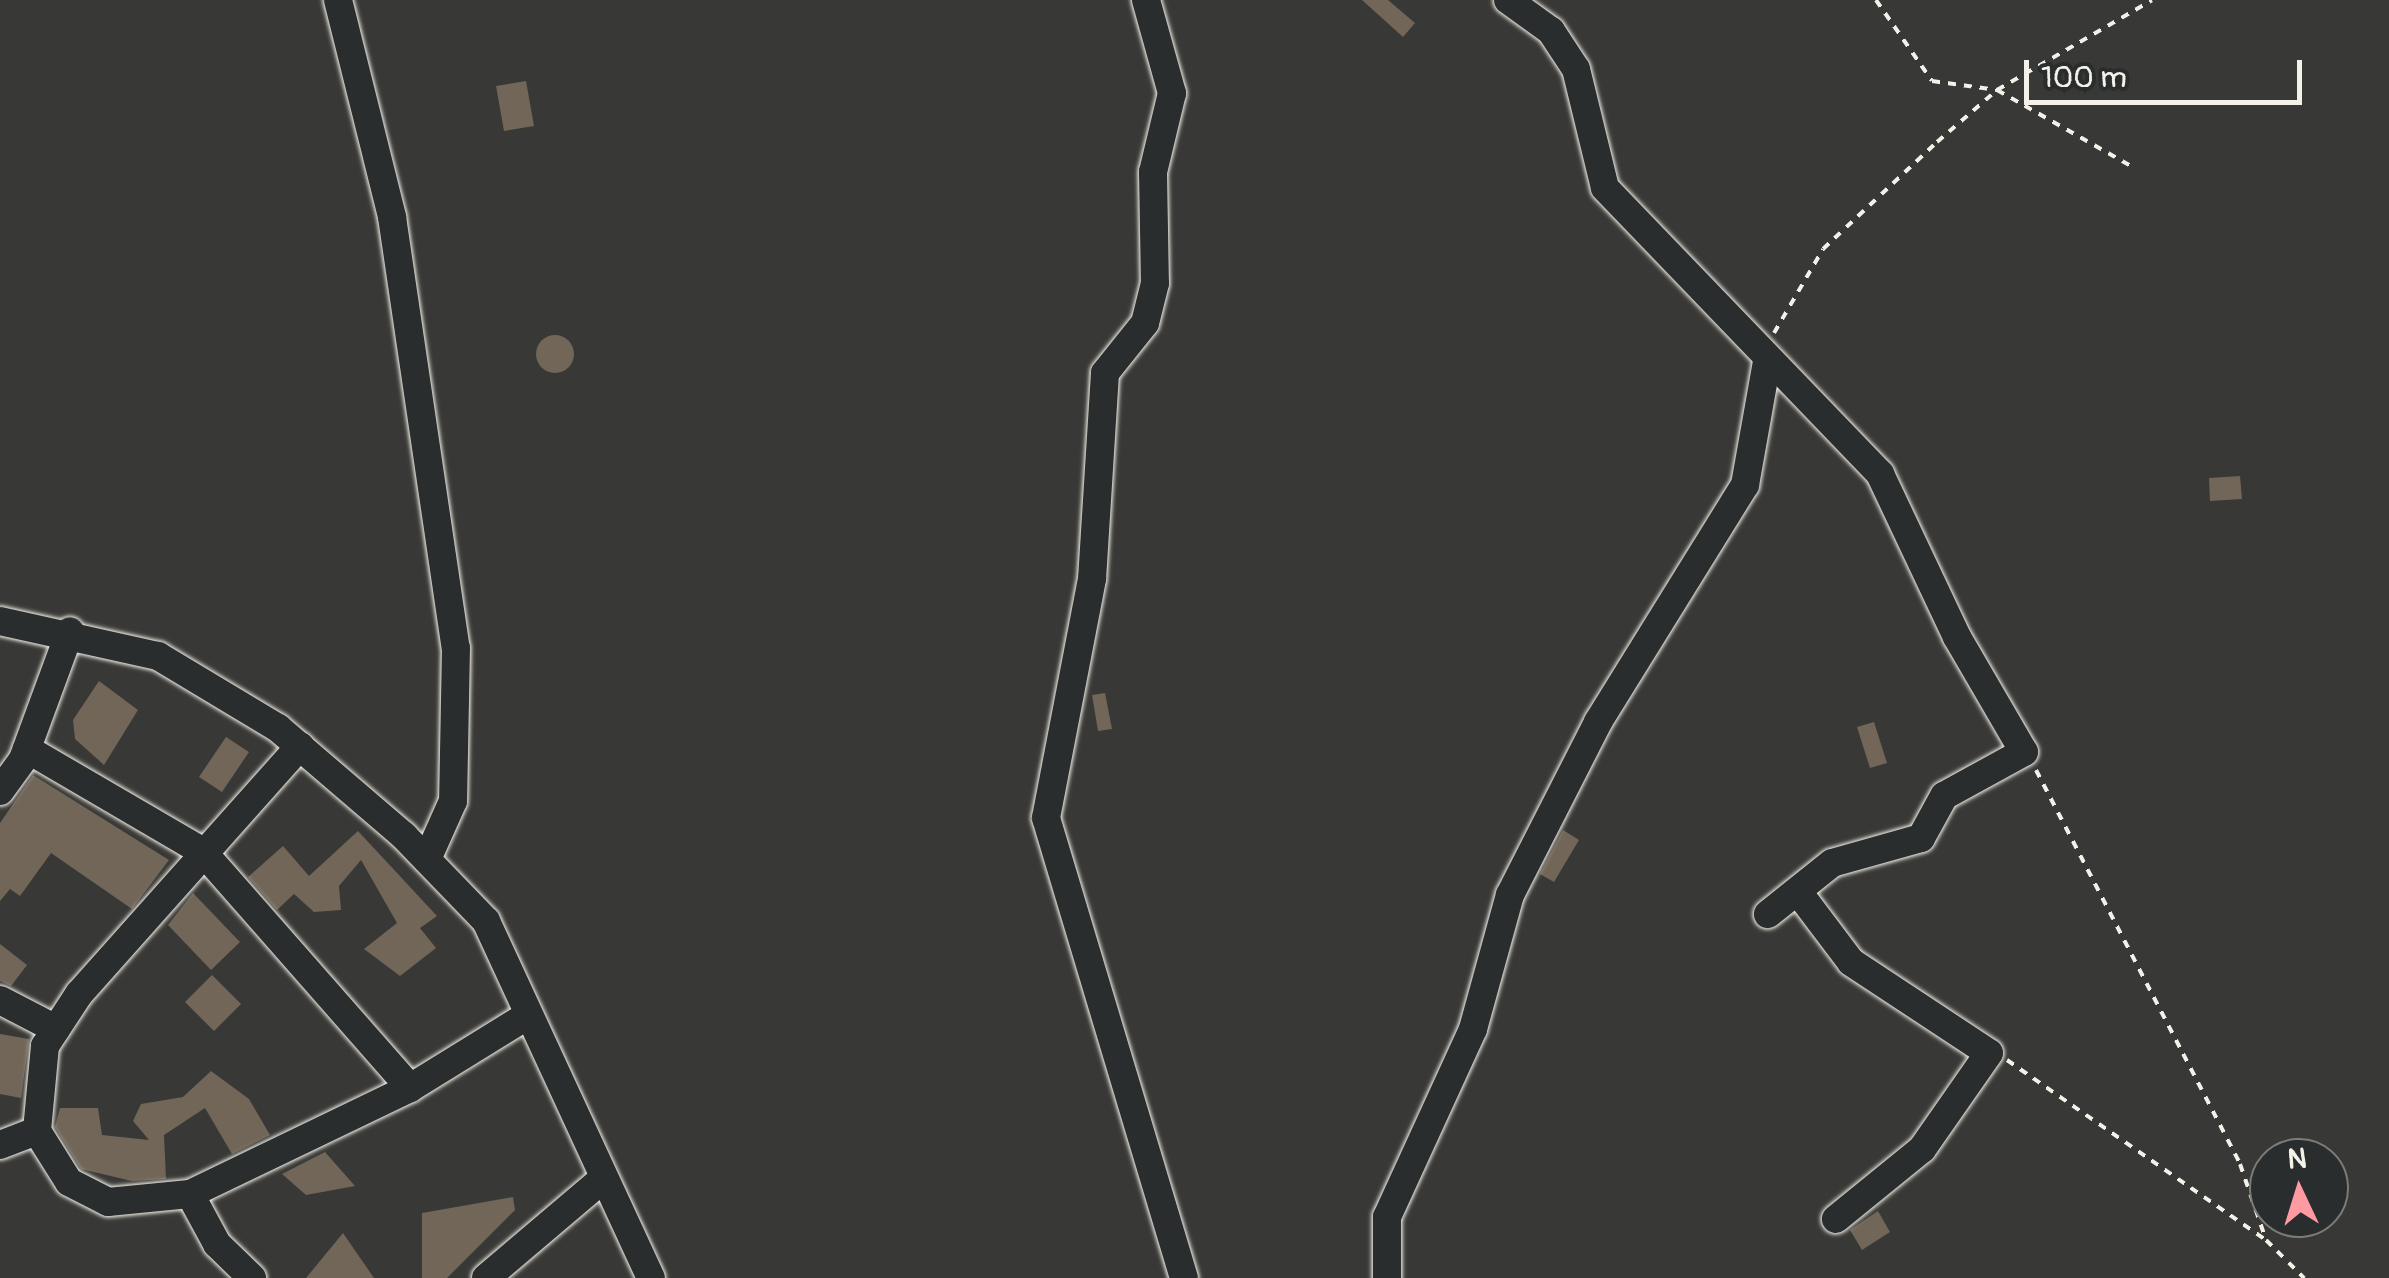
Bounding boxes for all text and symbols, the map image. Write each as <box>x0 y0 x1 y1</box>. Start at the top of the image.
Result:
scale bar <box>2029 40 2306 102</box>
text: 100 m <box>2041 59 2127 96</box>
north arrow <box>2249 1138 2349 1238</box>
text: N <box>2286 1141 2308 1178</box>

